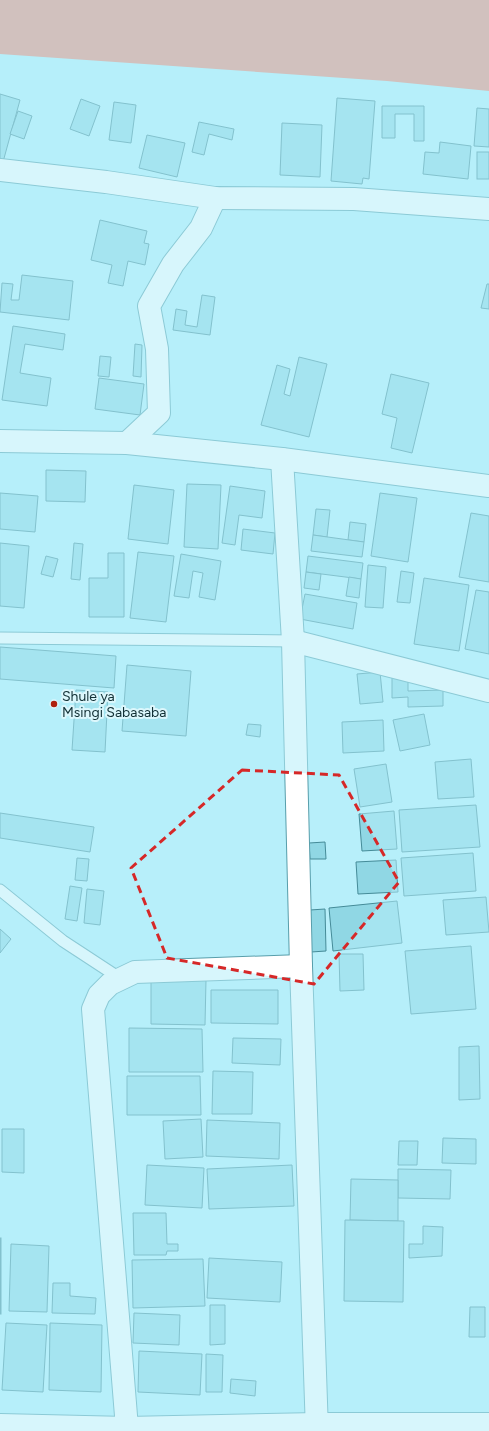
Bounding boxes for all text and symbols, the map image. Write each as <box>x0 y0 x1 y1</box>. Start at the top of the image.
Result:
place label: Shule ya Msingi Sabasaba <box>62 688 166 721</box>
marker: Shule ya Msingi Sabasaba <box>49 699 59 709</box>

